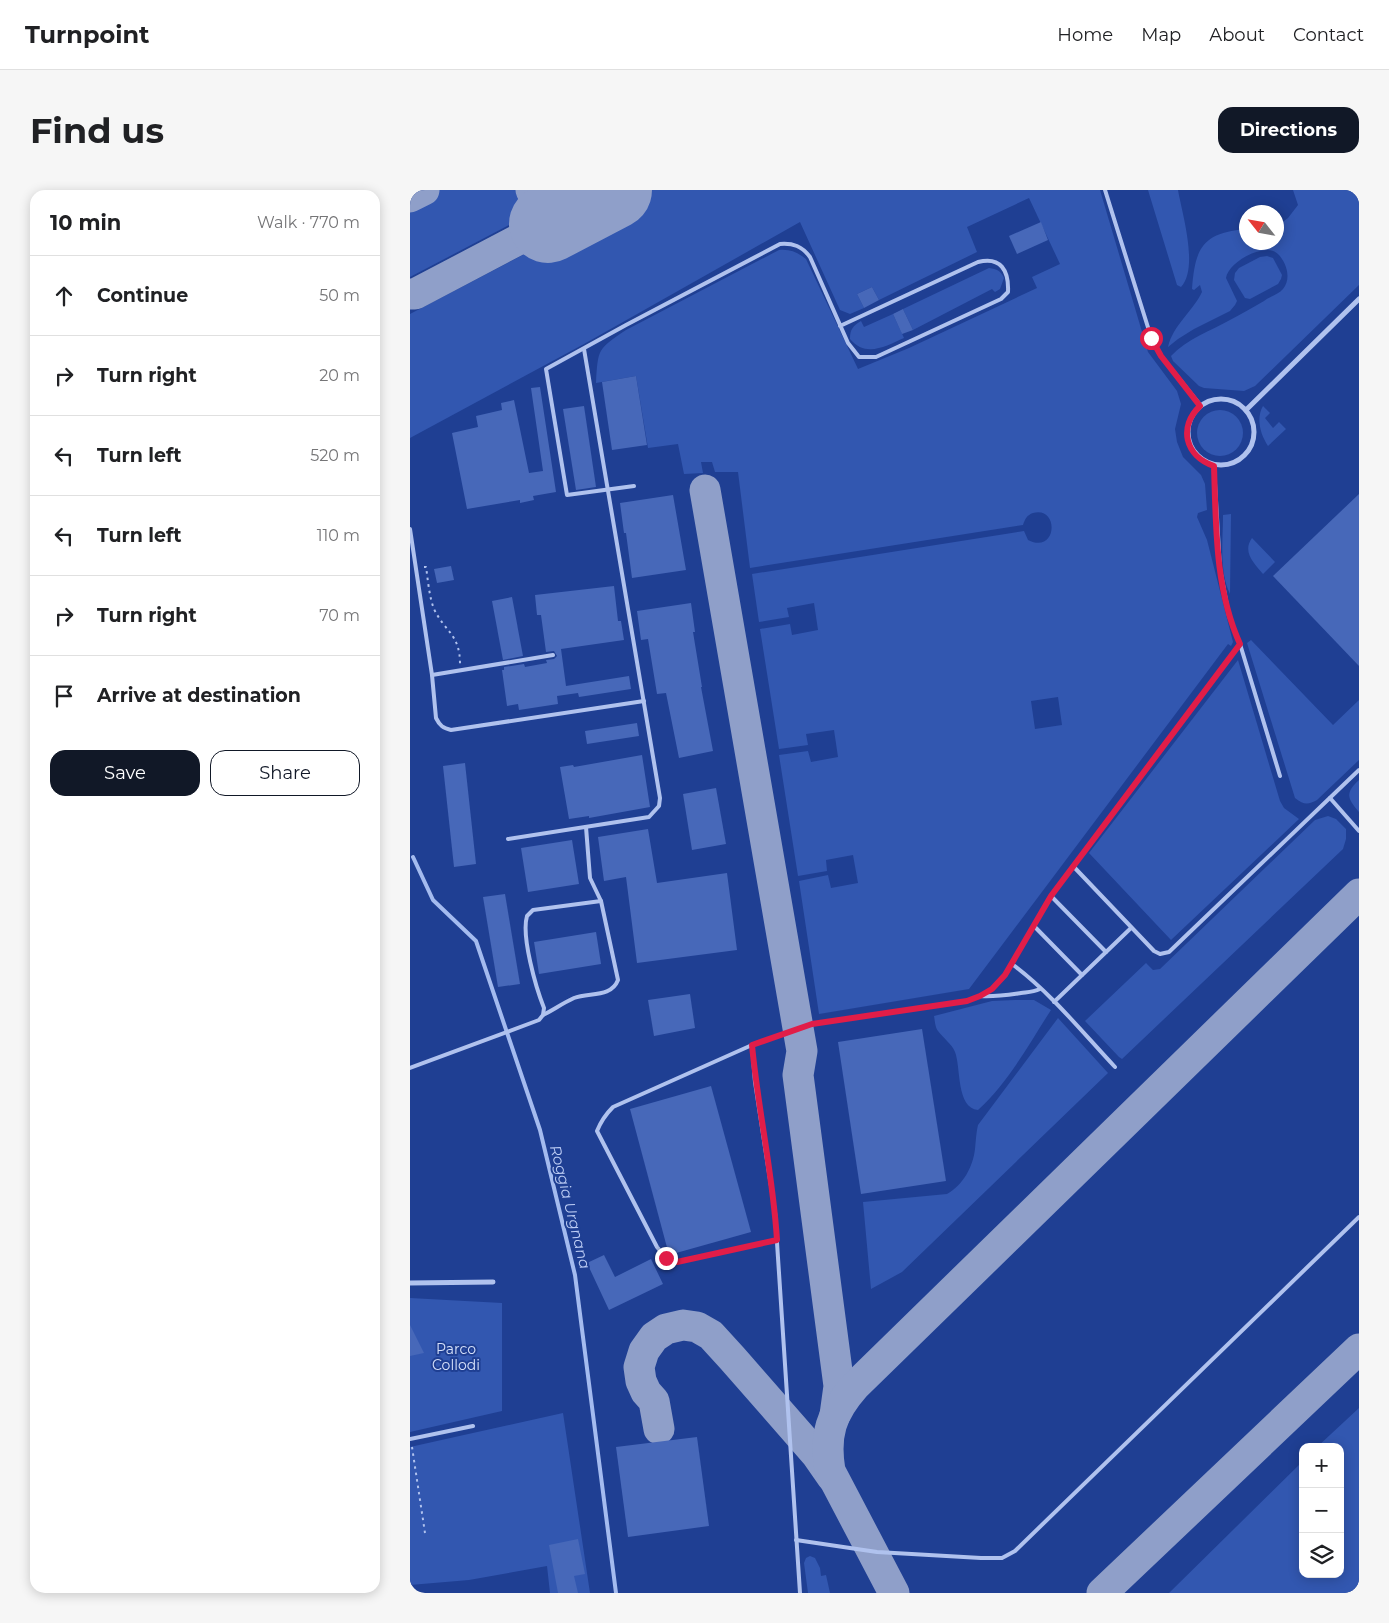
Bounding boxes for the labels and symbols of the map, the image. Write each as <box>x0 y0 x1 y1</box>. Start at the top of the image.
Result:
north arrow <box>1239 205 1284 250</box>
route start <box>1140 327 1163 350</box>
water label: Roggia Urgnana <box>546 1143 595 1271</box>
route end <box>655 1247 678 1270</box>
park label: Parco Collodi <box>432 1340 480 1374</box>

